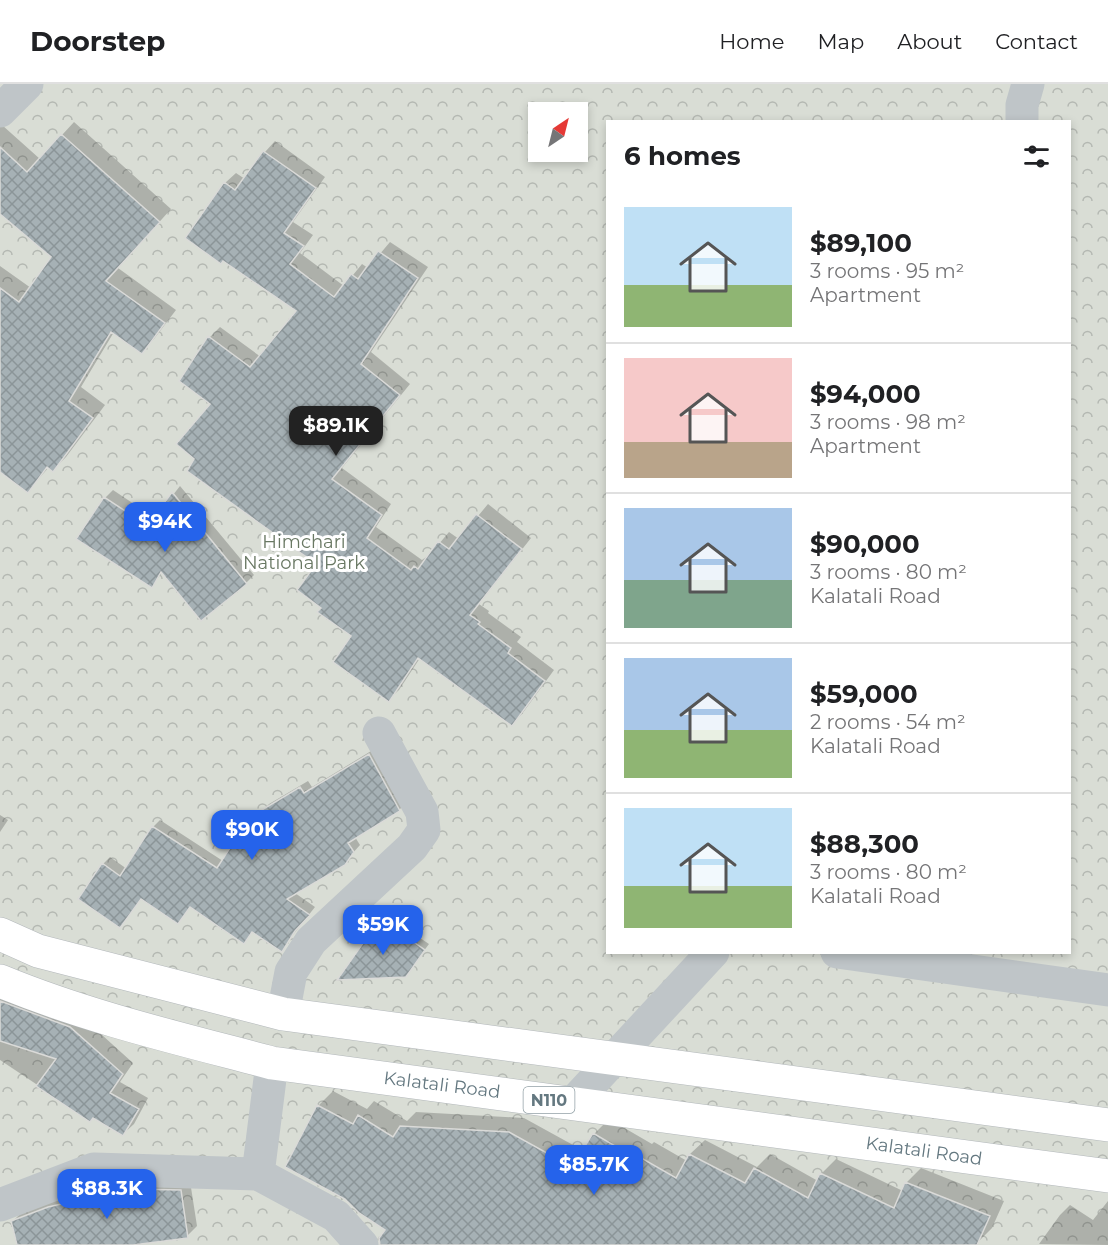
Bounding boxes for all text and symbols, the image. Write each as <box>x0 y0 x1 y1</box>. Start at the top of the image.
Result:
text: Doorstep <box>30 24 165 58</box>
text: Home <box>719 29 784 54</box>
text: Map <box>817 29 864 54</box>
text: About <box>897 29 962 54</box>
text: Contact <box>995 29 1078 54</box>
north arrow <box>528 102 588 162</box>
map controls <box>528 102 588 162</box>
text: 6 homes <box>624 140 741 172</box>
icon: filters <box>1020 140 1053 173</box>
text: $89,100 <box>810 227 912 259</box>
icon: home <box>672 231 744 303</box>
text: 3 rooms · 95 m² <box>810 259 964 283</box>
text: Apartment <box>810 283 921 307</box>
text: $94,000 <box>810 378 921 410</box>
icon: home <box>672 382 744 454</box>
pin: $89.1K <box>287 406 385 457</box>
text: 3 rooms · 98 m² <box>810 410 966 434</box>
text: $89.1K <box>303 413 369 437</box>
text: Apartment <box>810 434 921 458</box>
pin: $94K <box>129 502 201 553</box>
text: $94K <box>138 509 192 533</box>
text: $90,000 <box>810 528 920 560</box>
park label: Himchari National Park <box>243 531 365 574</box>
icon: home <box>672 532 744 604</box>
text: 3 rooms · 80 m² <box>810 560 967 584</box>
text: Kalatali Road <box>810 584 941 608</box>
text: $59,000 <box>810 678 918 710</box>
icon: home <box>672 682 744 754</box>
text: 2 rooms · 54 m² <box>810 710 966 734</box>
text: Kalatali Road <box>810 734 941 758</box>
pin: $90K <box>216 810 288 861</box>
text: $90K <box>225 817 279 841</box>
text: $88,300 <box>810 828 919 860</box>
icon: home <box>672 832 744 904</box>
text: 3 rooms · 80 m² <box>810 860 967 884</box>
text: Kalatali Road <box>810 884 941 908</box>
pin: $59K <box>347 905 419 956</box>
text: $59K <box>357 912 409 936</box>
street label: Kalatali Road <box>382 1067 502 1103</box>
road number: N110 <box>524 1087 574 1113</box>
street label: Kalatali Road <box>864 1132 984 1170</box>
pin: $85.7K <box>545 1145 643 1196</box>
text: $85.7K <box>559 1152 629 1176</box>
pin: $88.3K <box>58 1169 156 1220</box>
text: $88.3K <box>71 1176 143 1200</box>

